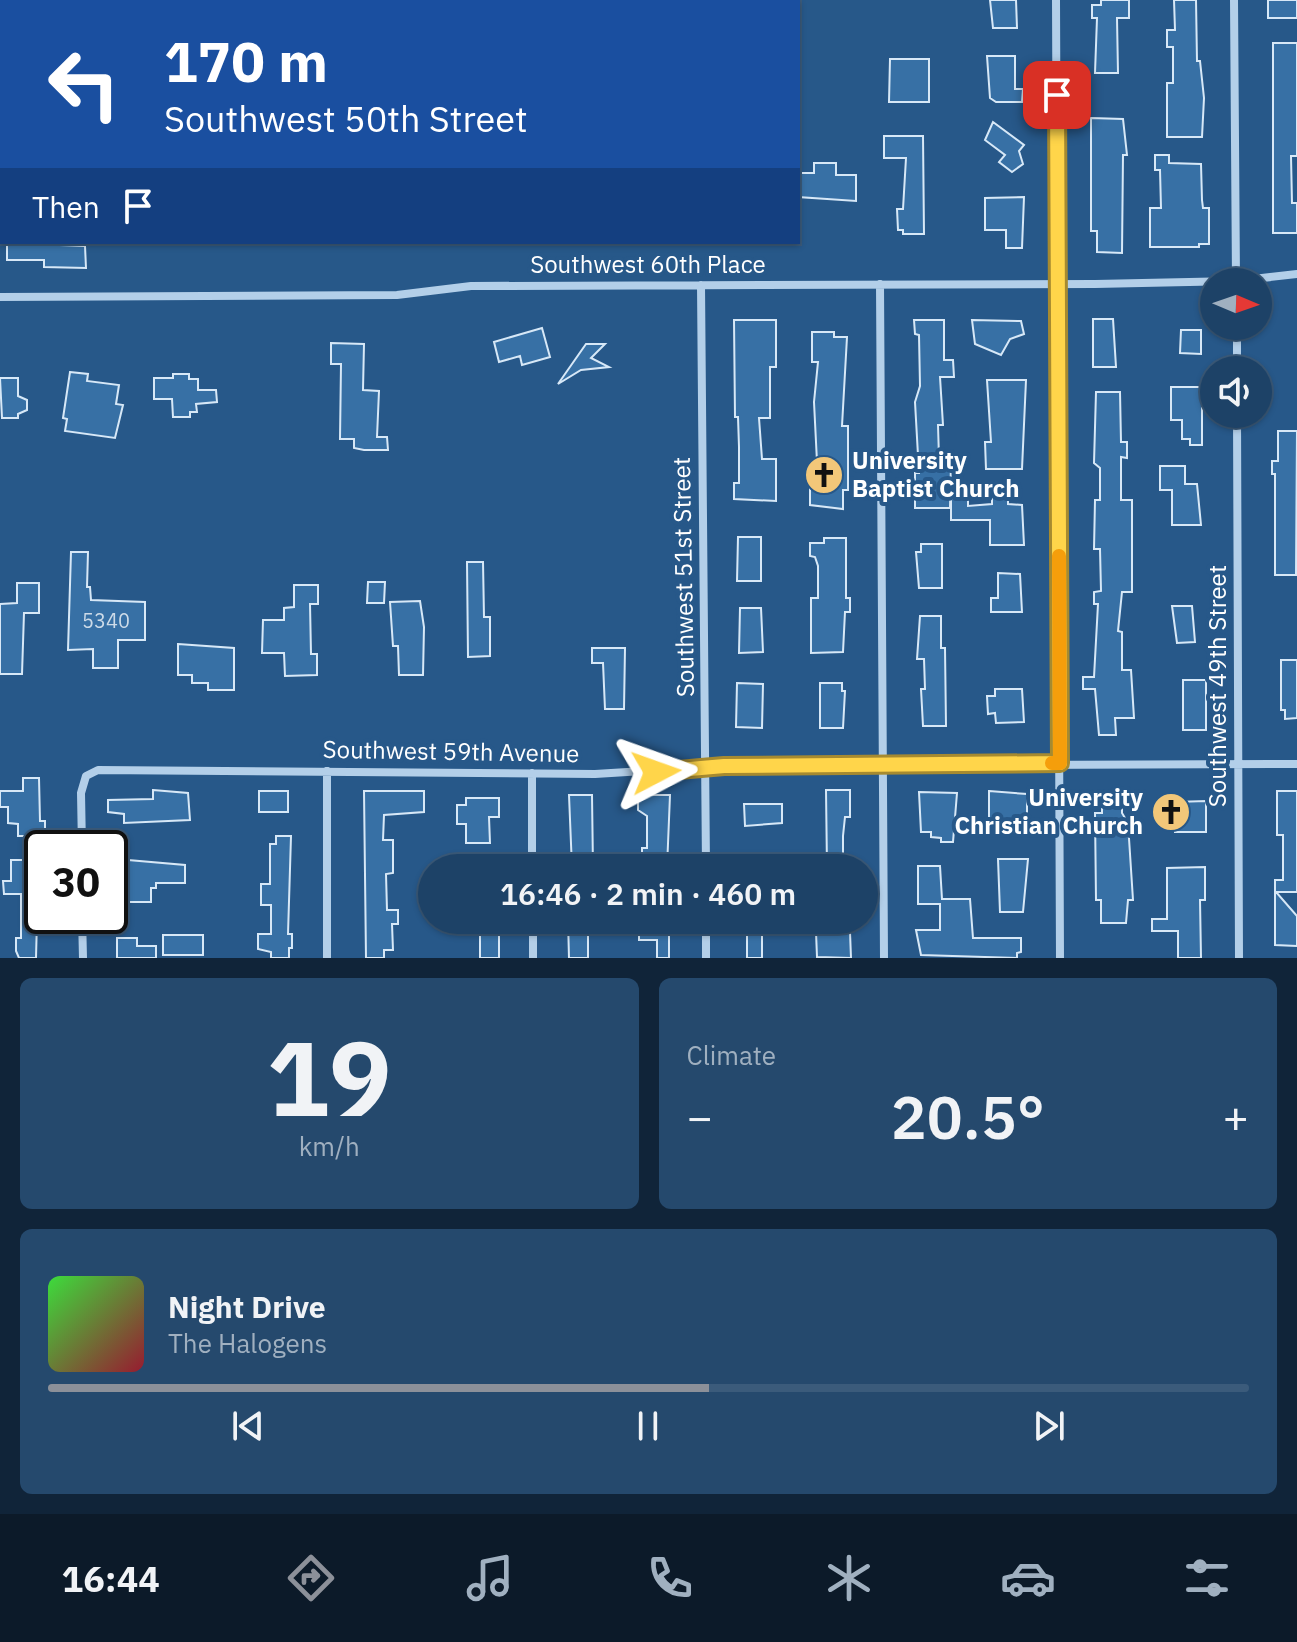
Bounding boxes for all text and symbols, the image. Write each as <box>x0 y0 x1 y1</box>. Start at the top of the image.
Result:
text: 170 m <box>164 25 328 97</box>
icon: left <box>32 32 136 136</box>
pin <box>1023 61 1091 129</box>
icon: arrive <box>1035 73 1079 117</box>
text: Southwest 50th Street <box>164 95 528 142</box>
icon: arrive <box>116 184 160 228</box>
text: Then <box>32 187 100 226</box>
street label: Southwest 60th Place <box>530 248 766 280</box>
north arrow <box>1200 268 1272 340</box>
map controls <box>1200 268 1272 428</box>
button: sound <box>1200 356 1272 428</box>
place label: University Baptist Church <box>852 444 1019 504</box>
church icon: University Baptist Church <box>803 454 845 496</box>
street label: Southwest 51st Street <box>665 457 701 697</box>
street label: Southwest 49th Street <box>1201 565 1233 807</box>
house number: 5340 <box>82 607 130 634</box>
position arrow <box>614 730 698 814</box>
street label: Southwest 59th Avenue <box>322 733 580 769</box>
place label: University Christian Church <box>954 781 1143 841</box>
church icon: University Christian Church <box>1150 791 1192 833</box>
speed limit sign: 30 <box>24 830 128 934</box>
text: 16:46 · 2 min · 460 m <box>500 874 796 913</box>
text: 19 <box>267 1009 392 1145</box>
text: Climate <box>687 1038 776 1072</box>
text: 20.5° <box>891 1077 1045 1156</box>
text: − <box>687 1088 713 1145</box>
text: + <box>1223 1088 1249 1145</box>
text: km/h <box>299 1129 360 1163</box>
text: Night Drive <box>168 1287 326 1326</box>
text: The Halogens <box>168 1326 327 1360</box>
icon: previous <box>226 1404 270 1448</box>
icon: pause <box>626 1404 670 1448</box>
icon: next <box>1027 1404 1071 1448</box>
icon: directions <box>283 1550 339 1606</box>
icon: music <box>462 1550 518 1606</box>
icon: phone <box>642 1550 698 1606</box>
icon: climate <box>821 1550 877 1606</box>
icon: car <box>1000 1550 1056 1606</box>
icon: filters <box>1179 1550 1235 1606</box>
text: 16:44 <box>62 1555 160 1602</box>

